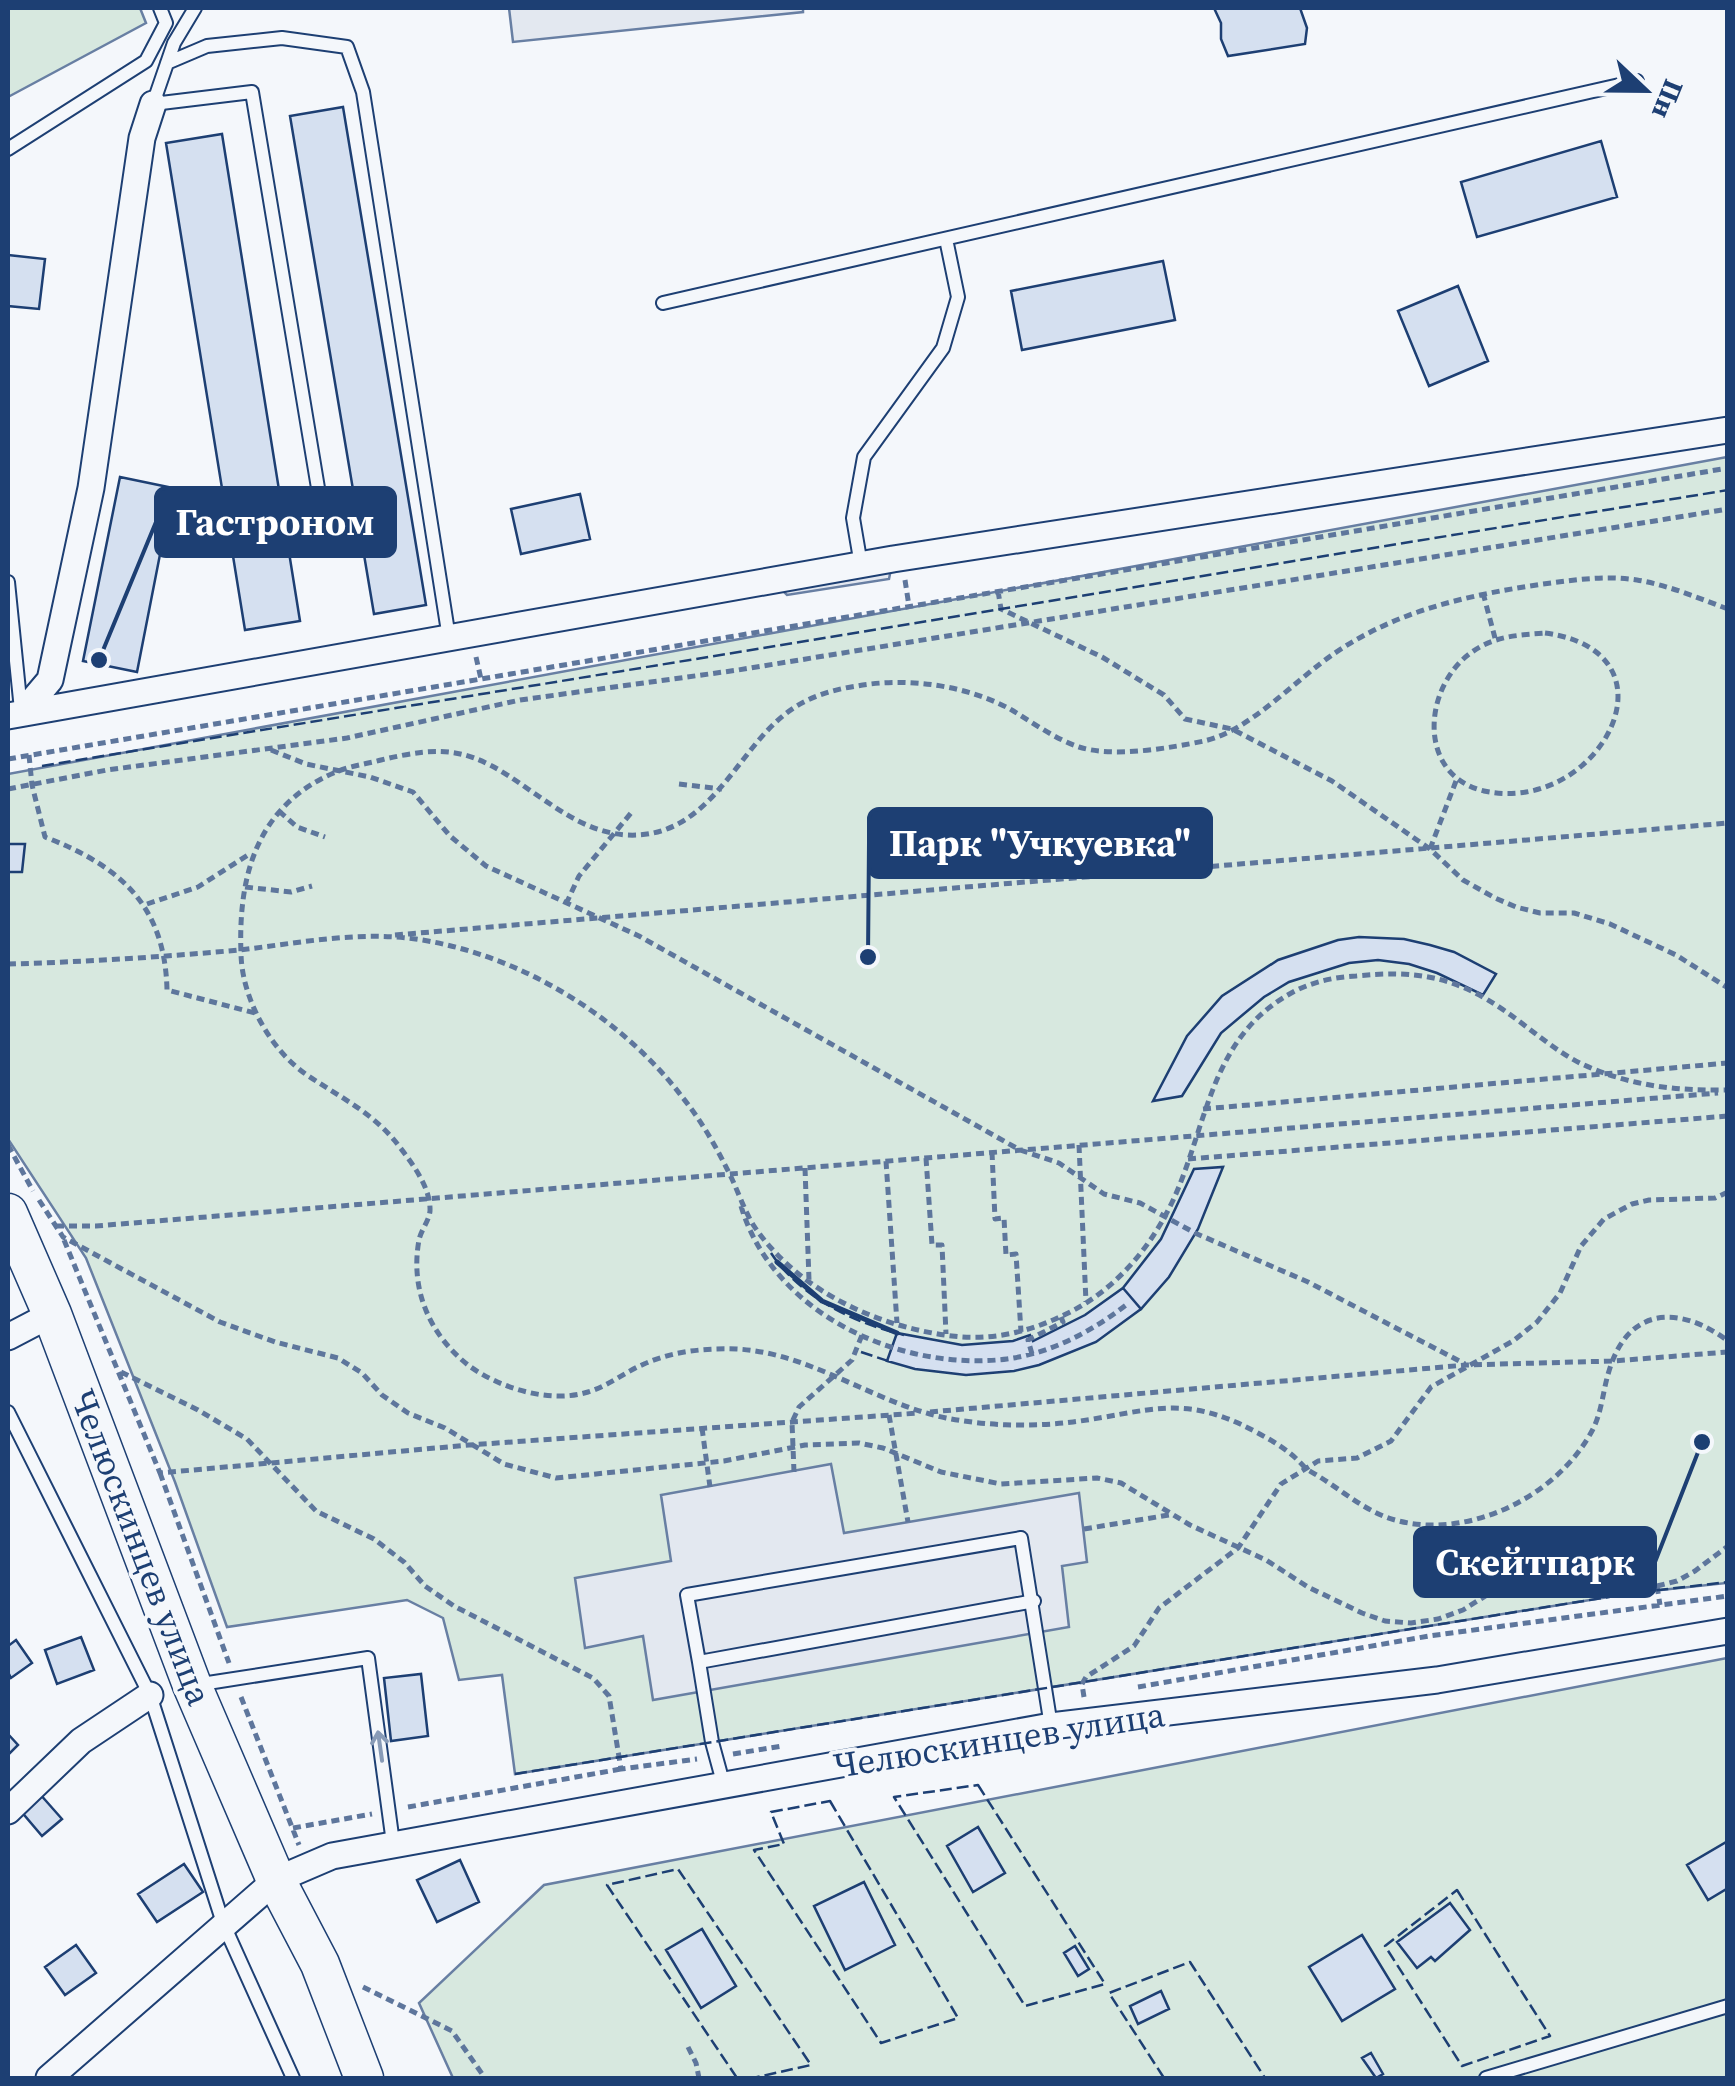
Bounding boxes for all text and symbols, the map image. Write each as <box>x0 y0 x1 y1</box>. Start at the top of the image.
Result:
north arrow <box>1595 40 1695 140</box>
text: Пн <box>1643 74 1693 125</box>
callout: Гастроном <box>156 488 395 556</box>
text: Гастроном <box>176 496 374 548</box>
callout: Парк "Учкуевка" <box>869 809 1211 877</box>
text: Парк "Учкуевка" <box>889 817 1191 869</box>
street label: Челюскинцев улица <box>59 1382 223 1712</box>
callout: Скейтпарк <box>1415 1528 1655 1596</box>
text: Скейтпарк <box>1435 1536 1636 1588</box>
street label: Челюскинцев улица <box>830 1690 1168 1790</box>
one-way arrow <box>370 1731 389 1763</box>

